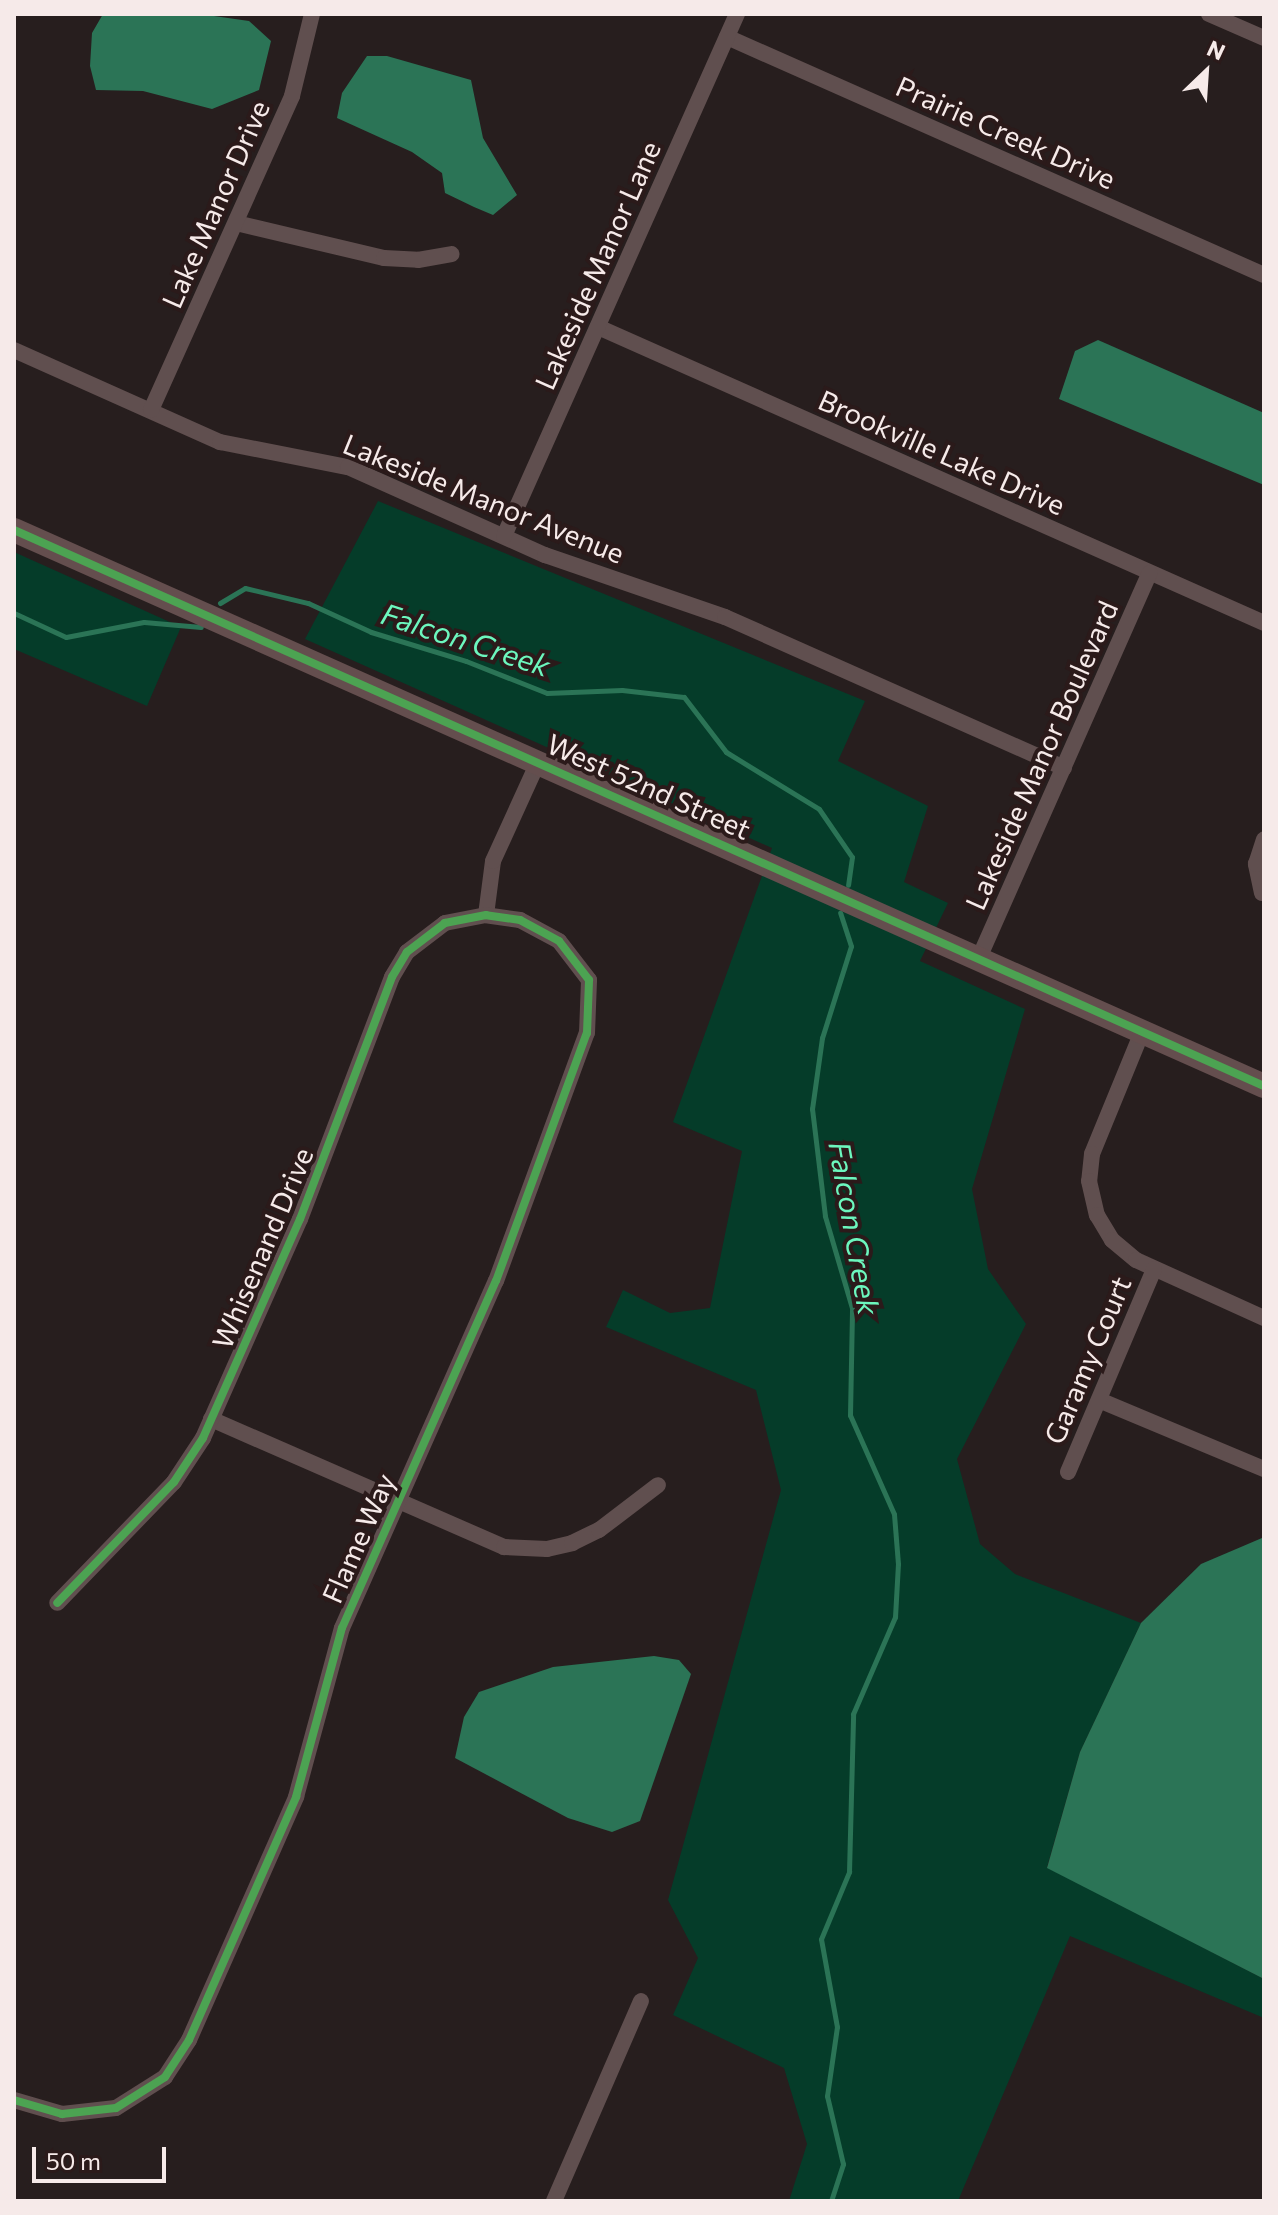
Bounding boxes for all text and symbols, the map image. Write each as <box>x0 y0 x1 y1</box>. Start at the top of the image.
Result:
north arrow <box>1166 32 1246 112</box>
text: N <box>1203 34 1230 66</box>
street label: Prairie Creek Drive <box>891 69 1121 195</box>
street label: Lake Manor Drive <box>154 95 276 313</box>
street label: Lakeside Manor Lane <box>527 136 667 394</box>
street label: Brookville Lake Drive <box>814 382 1070 522</box>
street label: Lakeside Manor Avenue <box>339 426 629 570</box>
water label: Falcon Creek <box>377 595 555 683</box>
street label: Lakeside Manor Boulevard <box>958 595 1124 915</box>
street label: West 52nd Street <box>542 726 756 846</box>
water label: Falcon Creek <box>822 1138 888 1318</box>
street label: Whisenand Drive <box>204 1142 320 1354</box>
street label: Garamy Court <box>1037 1271 1137 1449</box>
street label: Flame Way <box>315 1468 401 1608</box>
scale bar <box>36 2131 170 2181</box>
text: 50 m <box>46 2146 101 2175</box>

